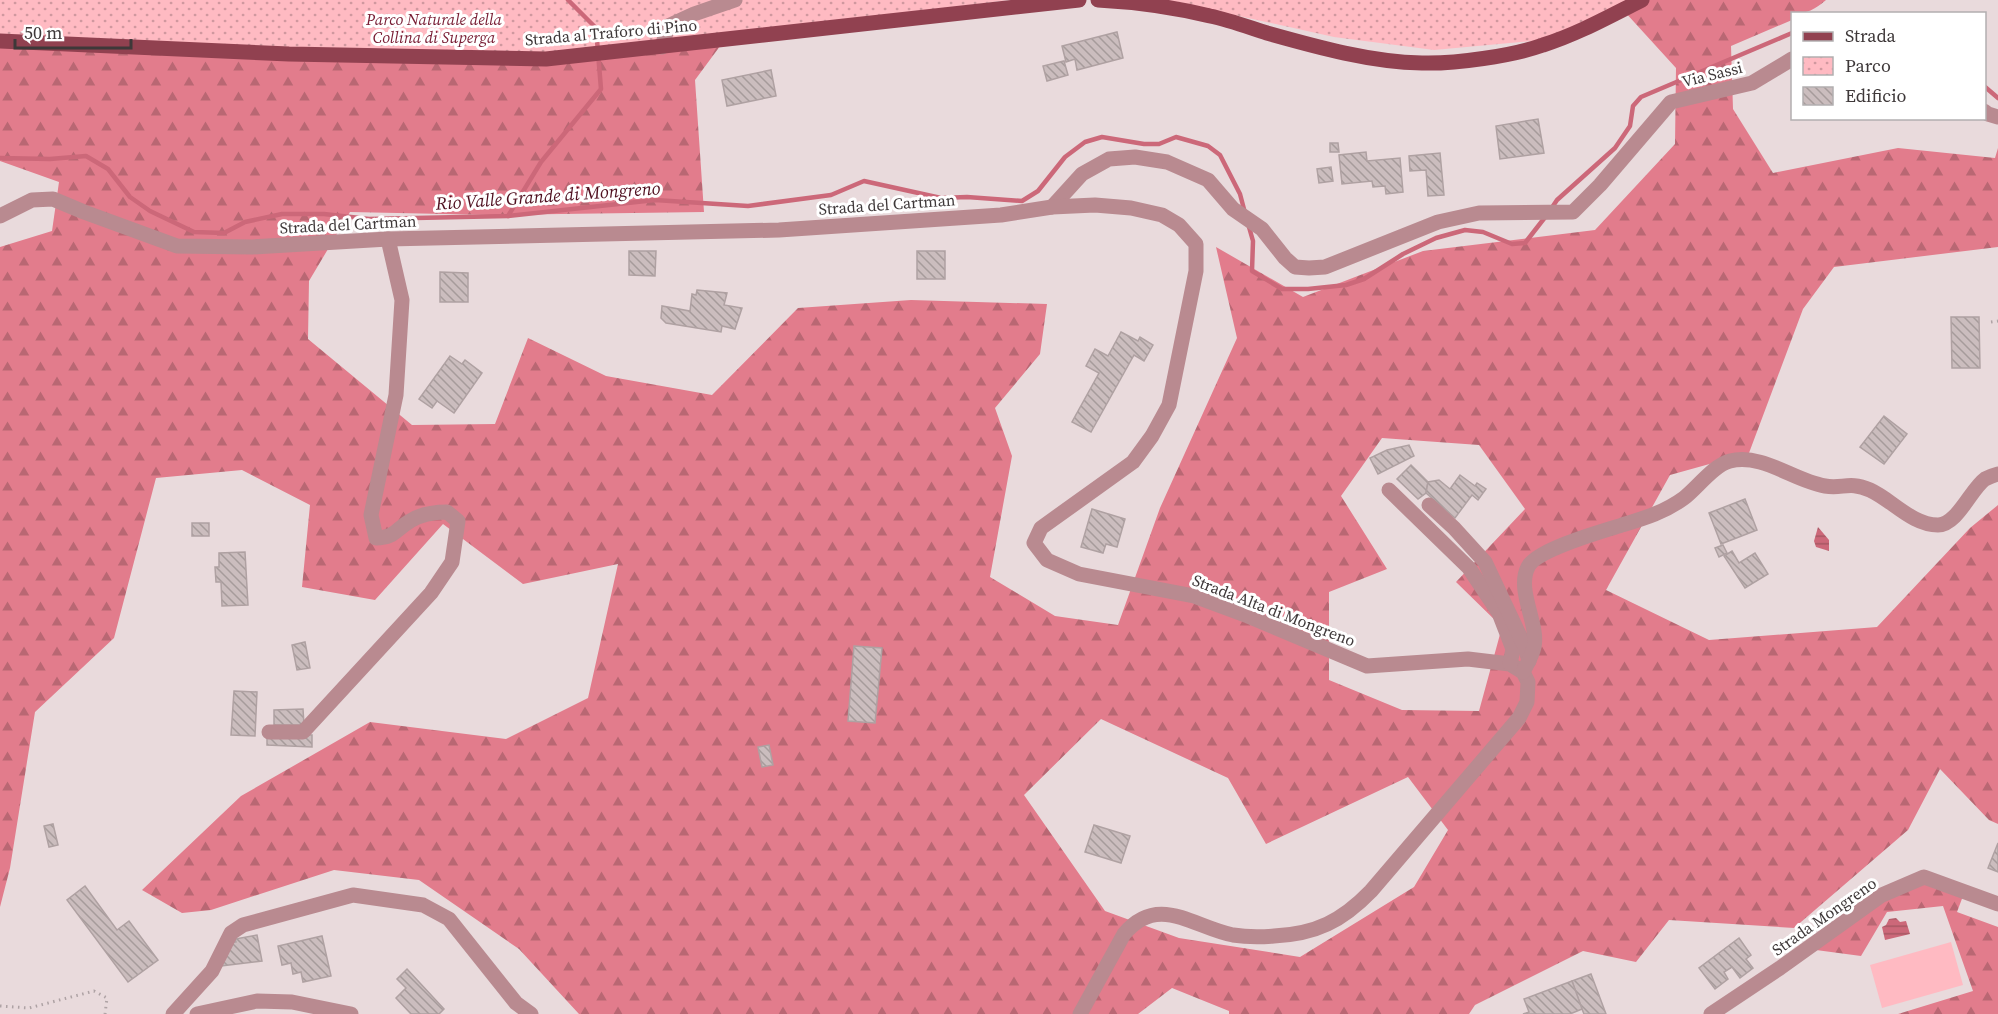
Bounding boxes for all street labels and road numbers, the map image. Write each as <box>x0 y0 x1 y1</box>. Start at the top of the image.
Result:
street label: Strada al Traforo di Pino <box>524 13 698 50</box>
street label: Via Sassi <box>1679 56 1745 92</box>
street label: Strada del Cartman <box>818 188 956 220</box>
street label: Strada del Cartman <box>279 209 417 239</box>
street label: Strada Alta di Mongreno <box>1189 569 1359 651</box>
street label: Strada Mongreno <box>1767 872 1881 960</box>

